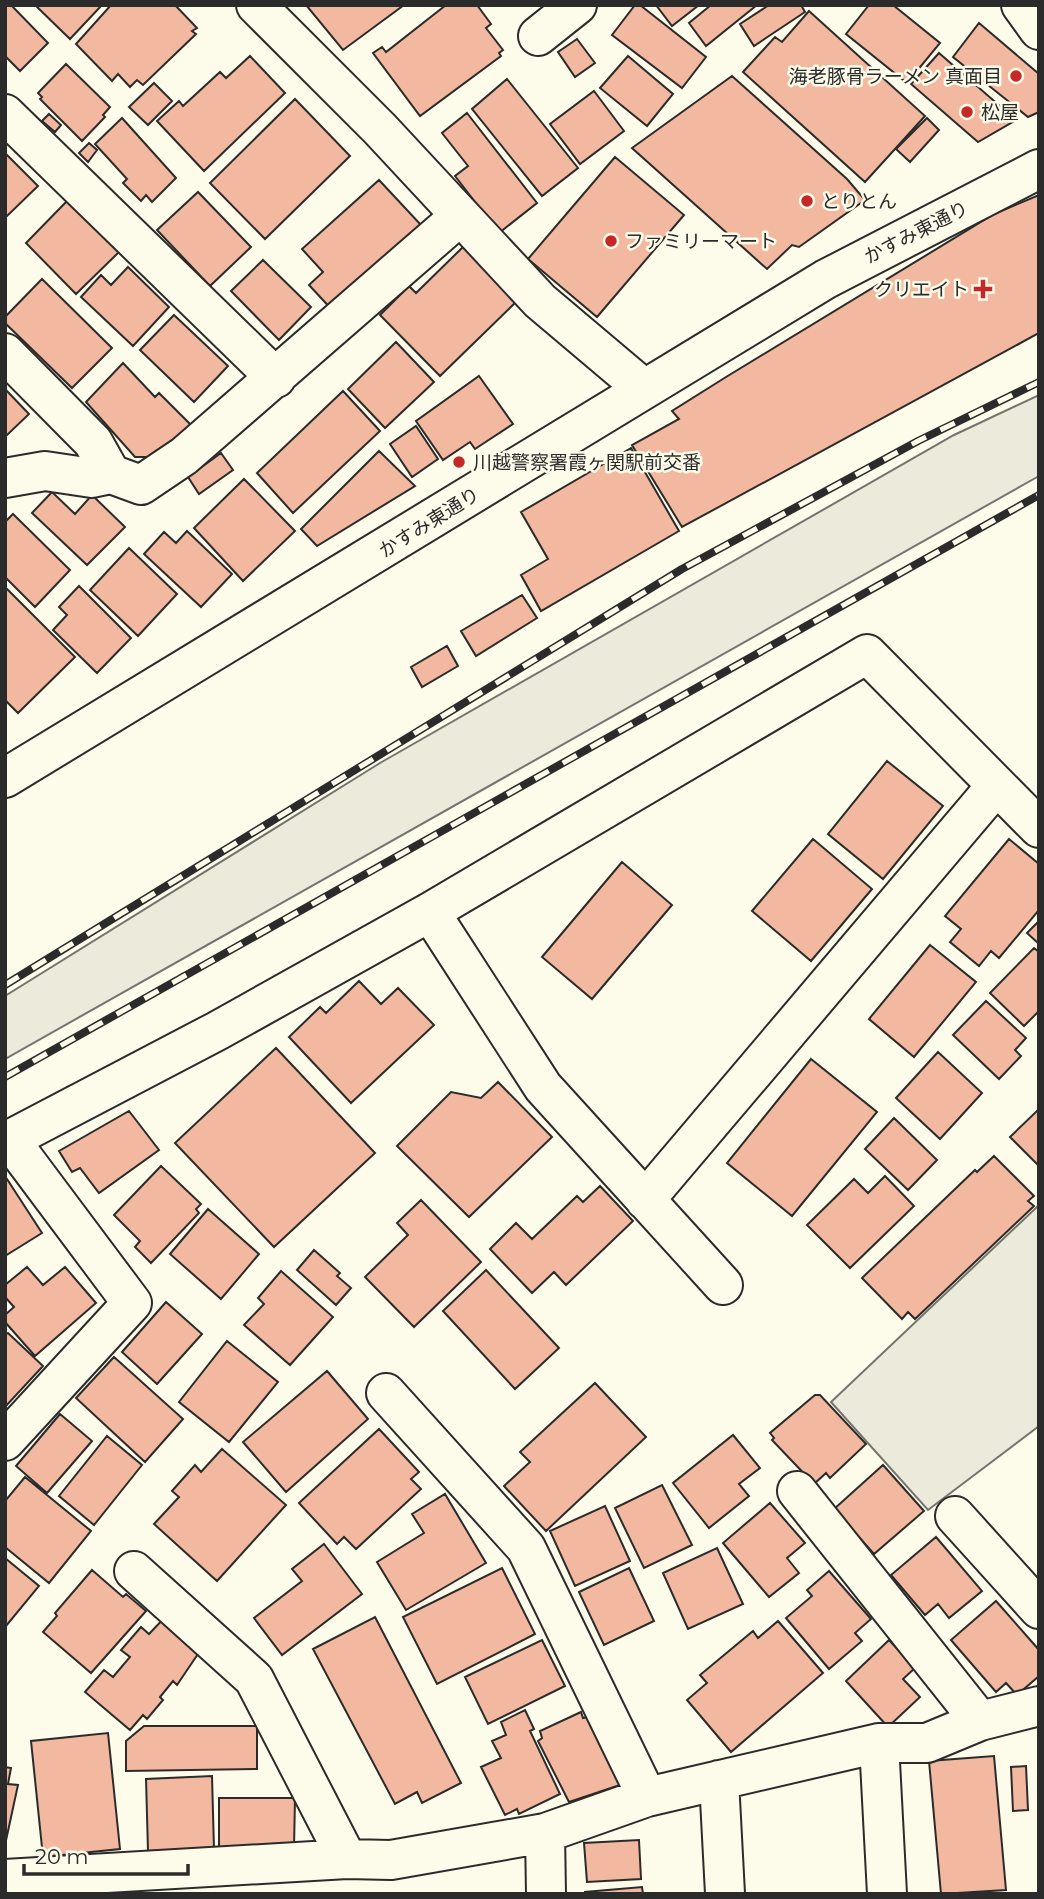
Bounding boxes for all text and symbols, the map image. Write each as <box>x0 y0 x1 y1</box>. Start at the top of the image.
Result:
place label: 海老豚骨ラーメン 真面目 <box>789 65 1002 88</box>
marker: 海老豚骨ラーメン 真面目 <box>1008 68 1024 84</box>
place label: 松屋 <box>981 101 1019 124</box>
marker: 松屋 <box>959 104 975 120</box>
place label: とりとん <box>821 190 897 213</box>
marker: とりとん <box>799 193 815 209</box>
street label: かすみ東通り <box>860 196 972 269</box>
place label: ファミリーマート <box>625 230 777 253</box>
marker: ファミリーマート <box>603 233 619 249</box>
place label: クリエイト <box>874 278 969 301</box>
marker: クリエイト <box>975 281 991 297</box>
place label: 川越警察署霞ヶ関駅前交番 <box>473 451 701 474</box>
marker: 川越警察署霞ヶ関駅前交番 <box>451 454 467 470</box>
street label: かすみ東通り <box>375 482 484 562</box>
scale bar <box>24 1832 189 1876</box>
text: 20 m <box>35 1844 89 1869</box>

